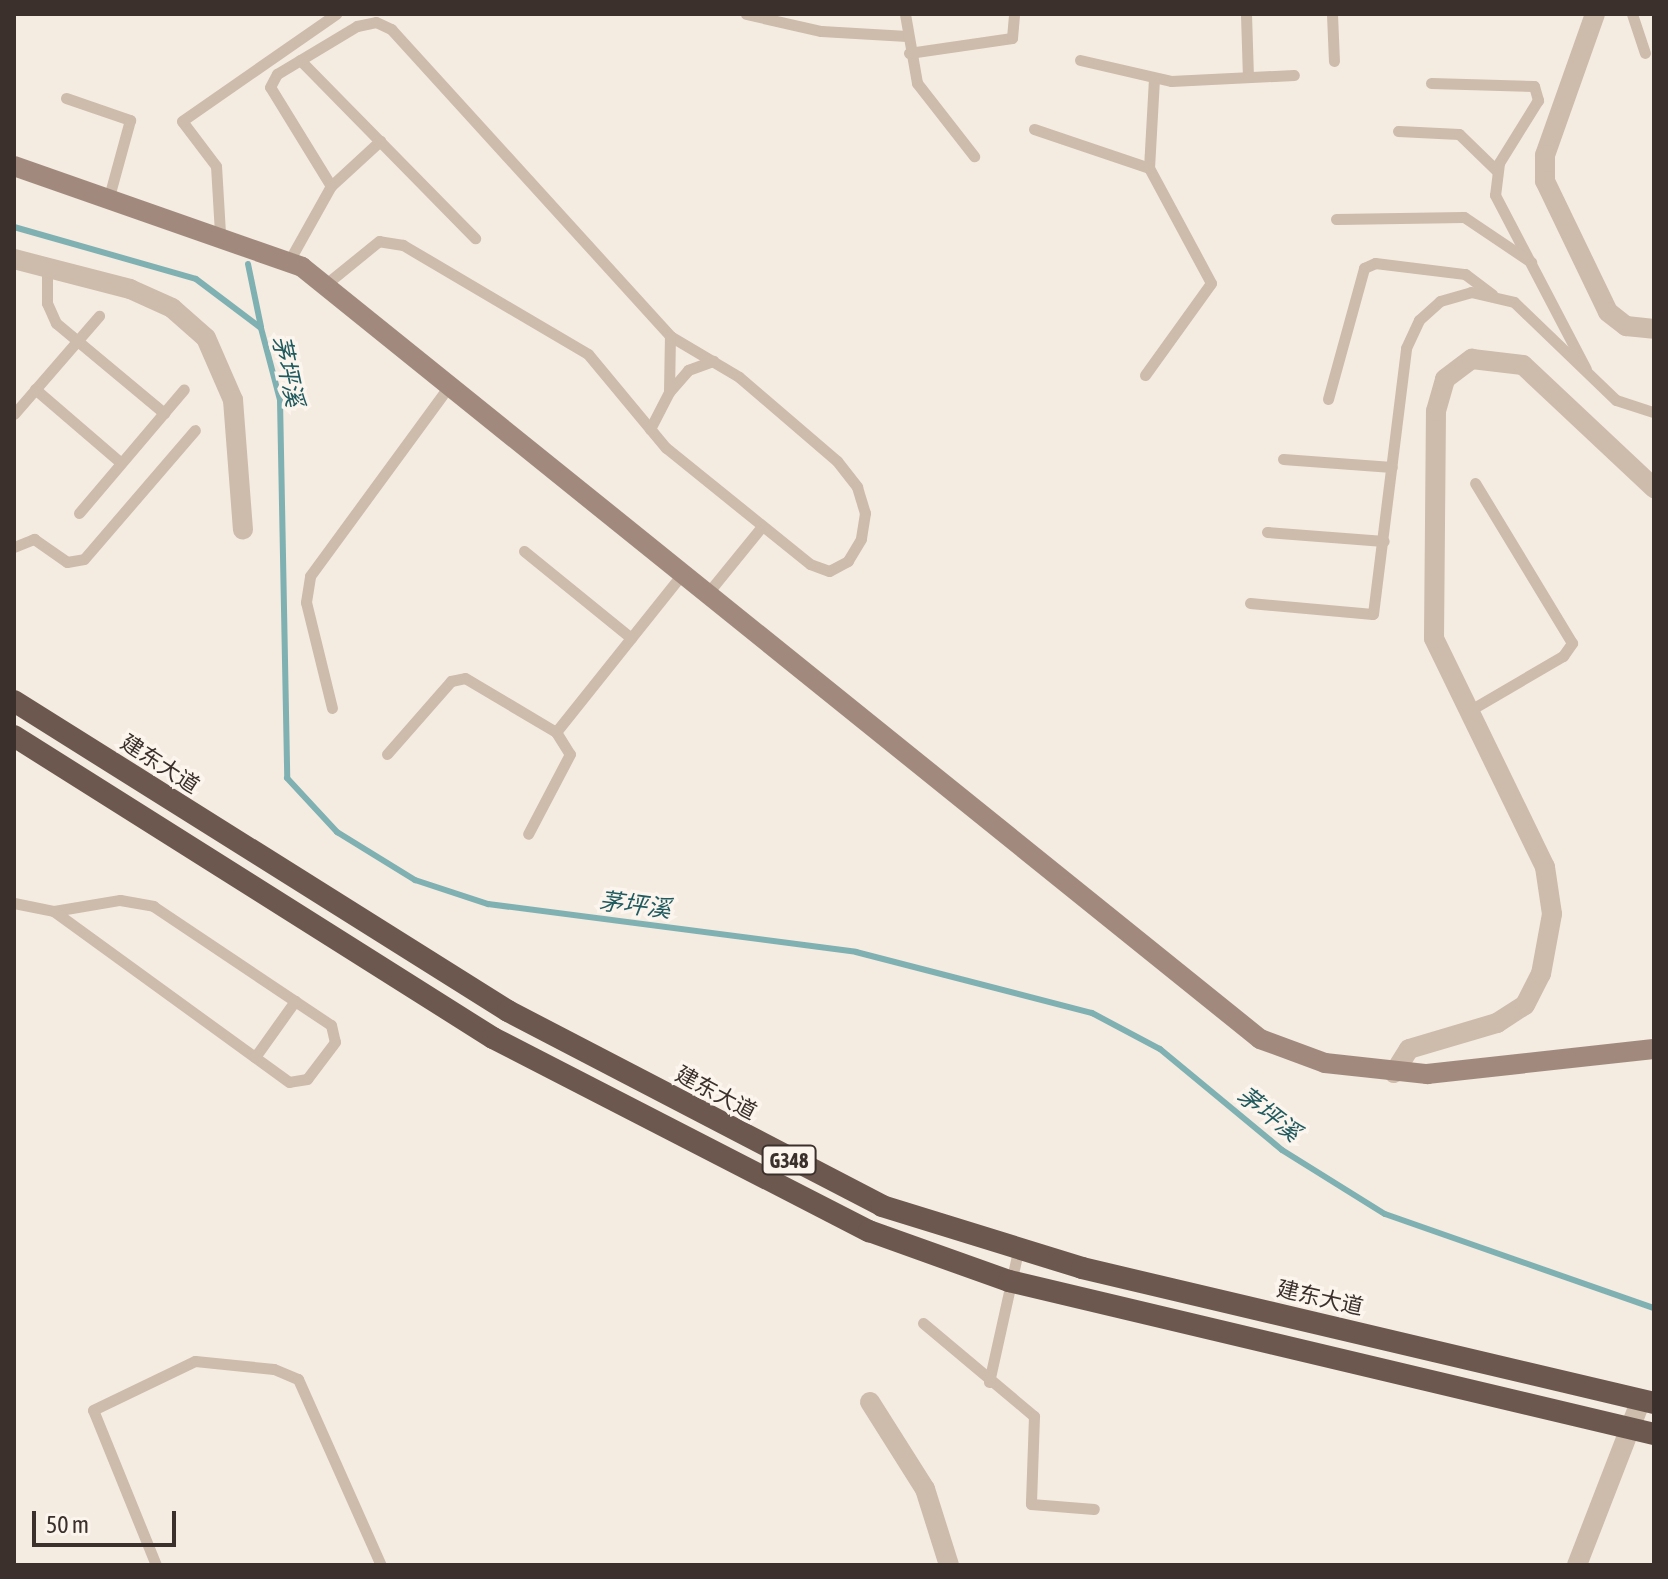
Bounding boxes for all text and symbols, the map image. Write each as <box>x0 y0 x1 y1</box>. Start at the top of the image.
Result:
water label: 茅坪溪 <box>266 333 310 409</box>
street label: 建东大道 <box>116 729 204 799</box>
water label: 茅坪溪 <box>598 886 672 924</box>
street label: 建东大道 <box>671 1061 761 1125</box>
water label: 茅坪溪 <box>1232 1080 1306 1148</box>
road number: G348 <box>761 1144 817 1176</box>
street label: 建东大道 <box>1274 1275 1366 1321</box>
scale bar <box>36 1495 180 1545</box>
text: 50 m <box>46 1511 89 1538</box>

